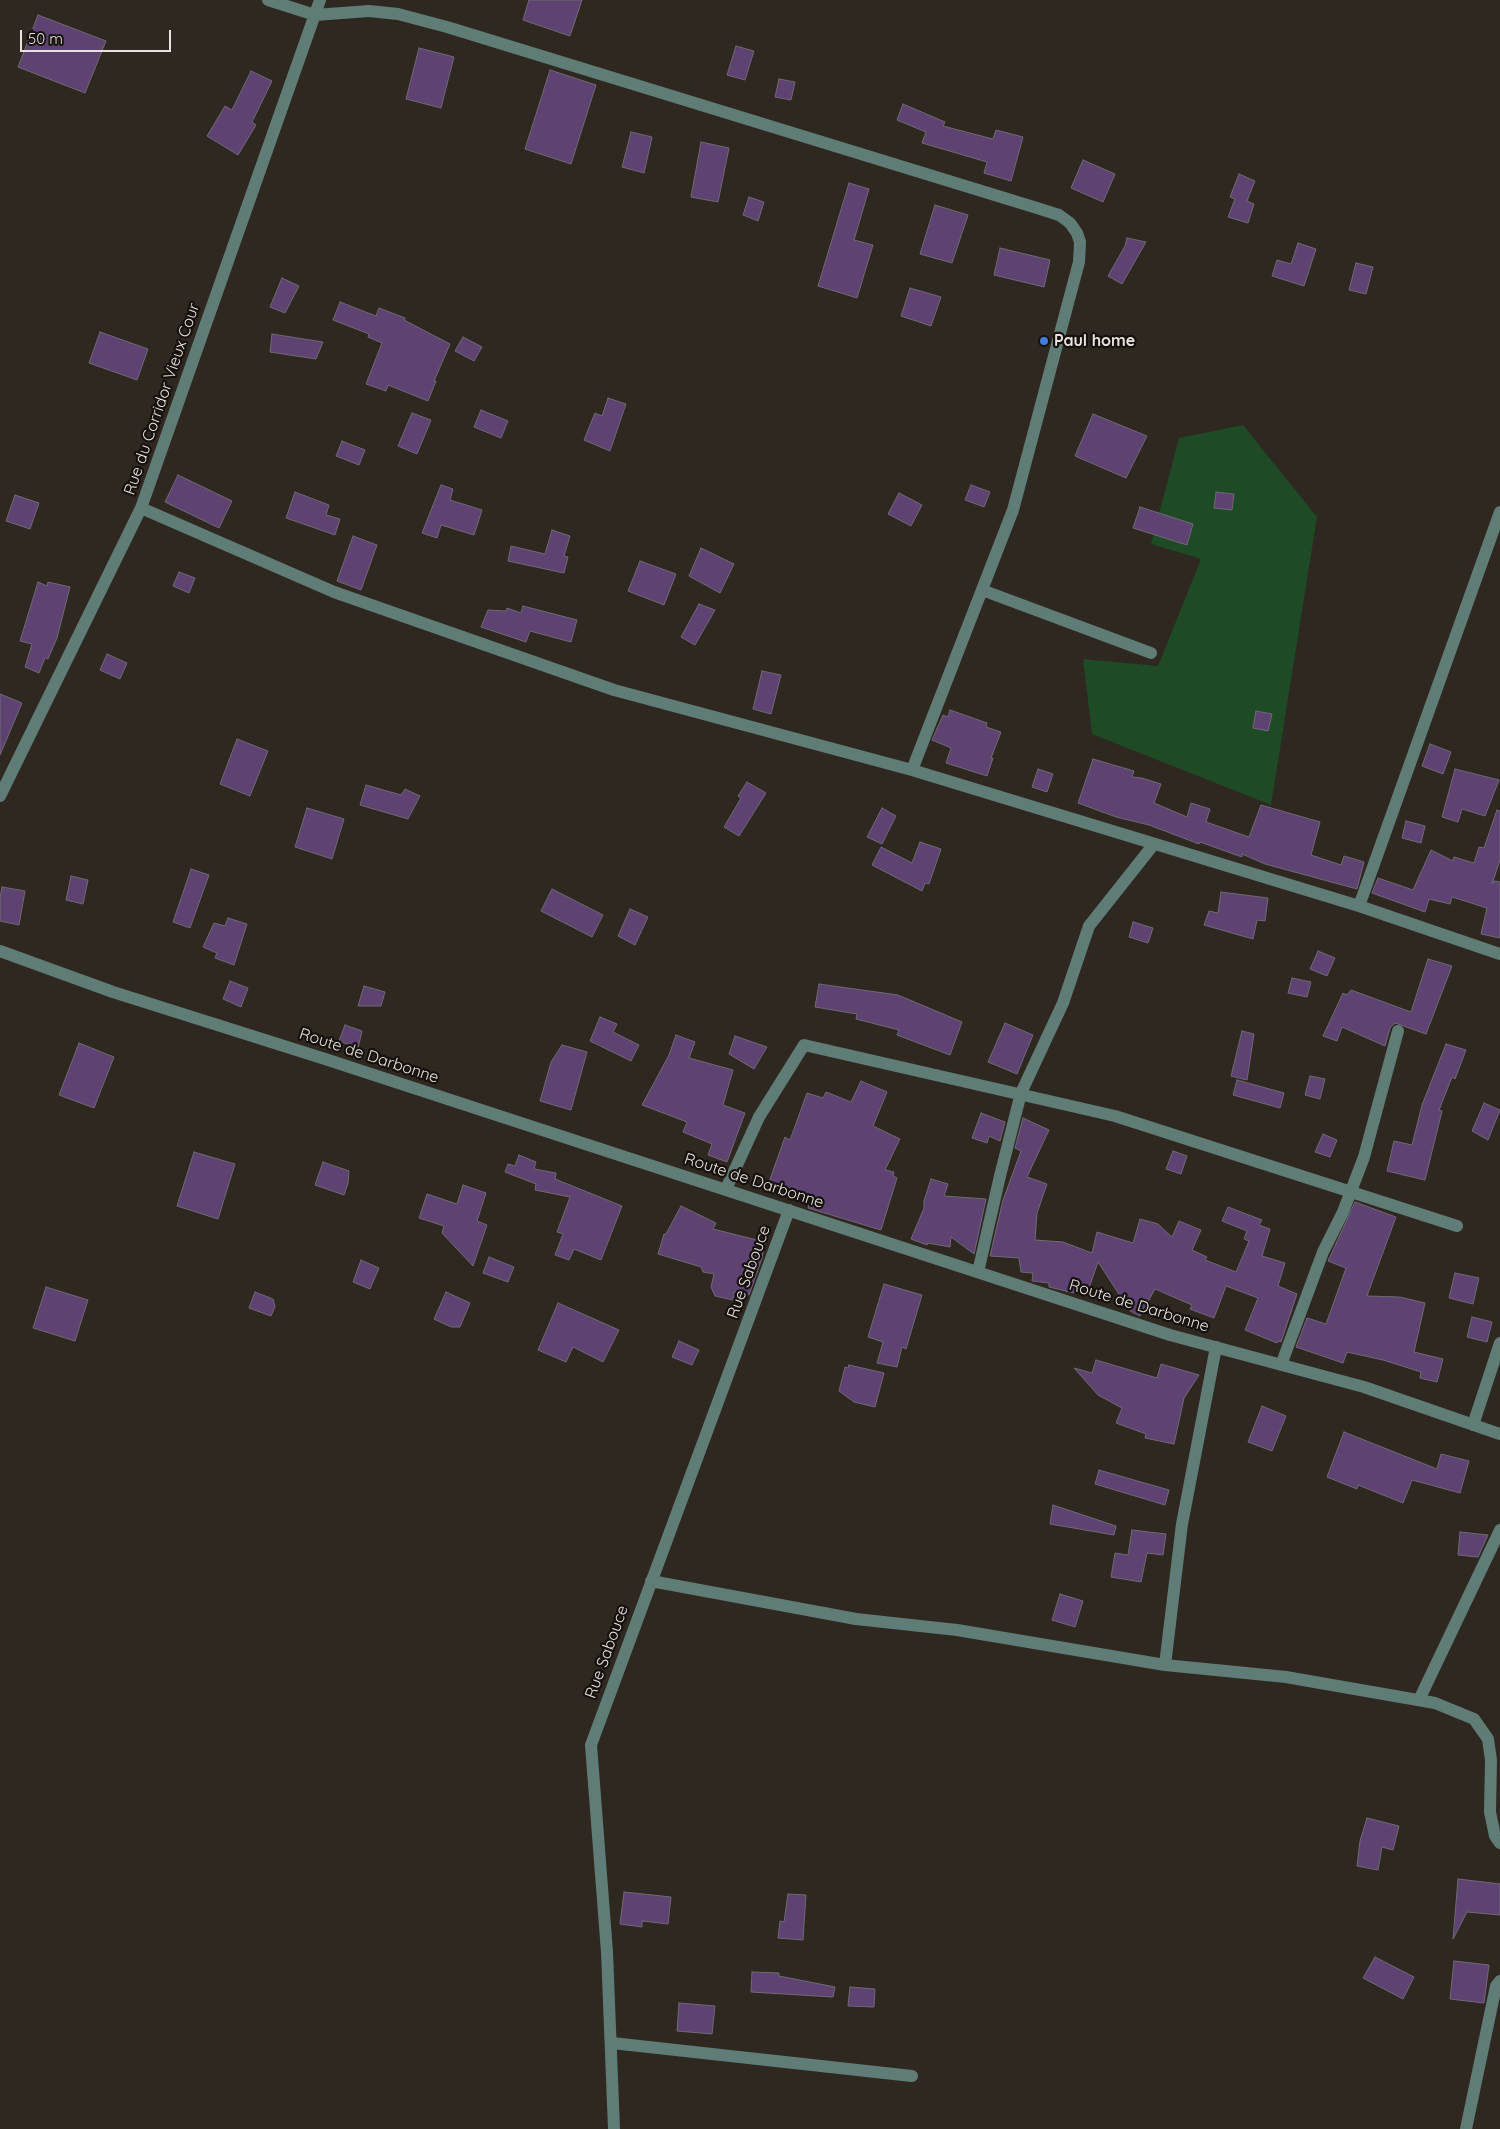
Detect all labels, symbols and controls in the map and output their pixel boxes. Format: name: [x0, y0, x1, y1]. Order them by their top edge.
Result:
scale bar: [22, 20, 174, 52]
text: 50 m: [28, 29, 63, 48]
street label: Rue du Corridor Vieux Cour: [120, 300, 204, 498]
place label: Paul home: [1054, 331, 1135, 351]
marker: Paul home: [1038, 335, 1050, 347]
street label: Route de Darbonne: [297, 1024, 441, 1088]
street label: Route de Darbonne: [682, 1149, 826, 1213]
street label: Rue Sabouce: [723, 1223, 775, 1321]
street label: Route de Darbonne: [1067, 1276, 1211, 1336]
street label: Rue Sabouce: [581, 1603, 633, 1701]

